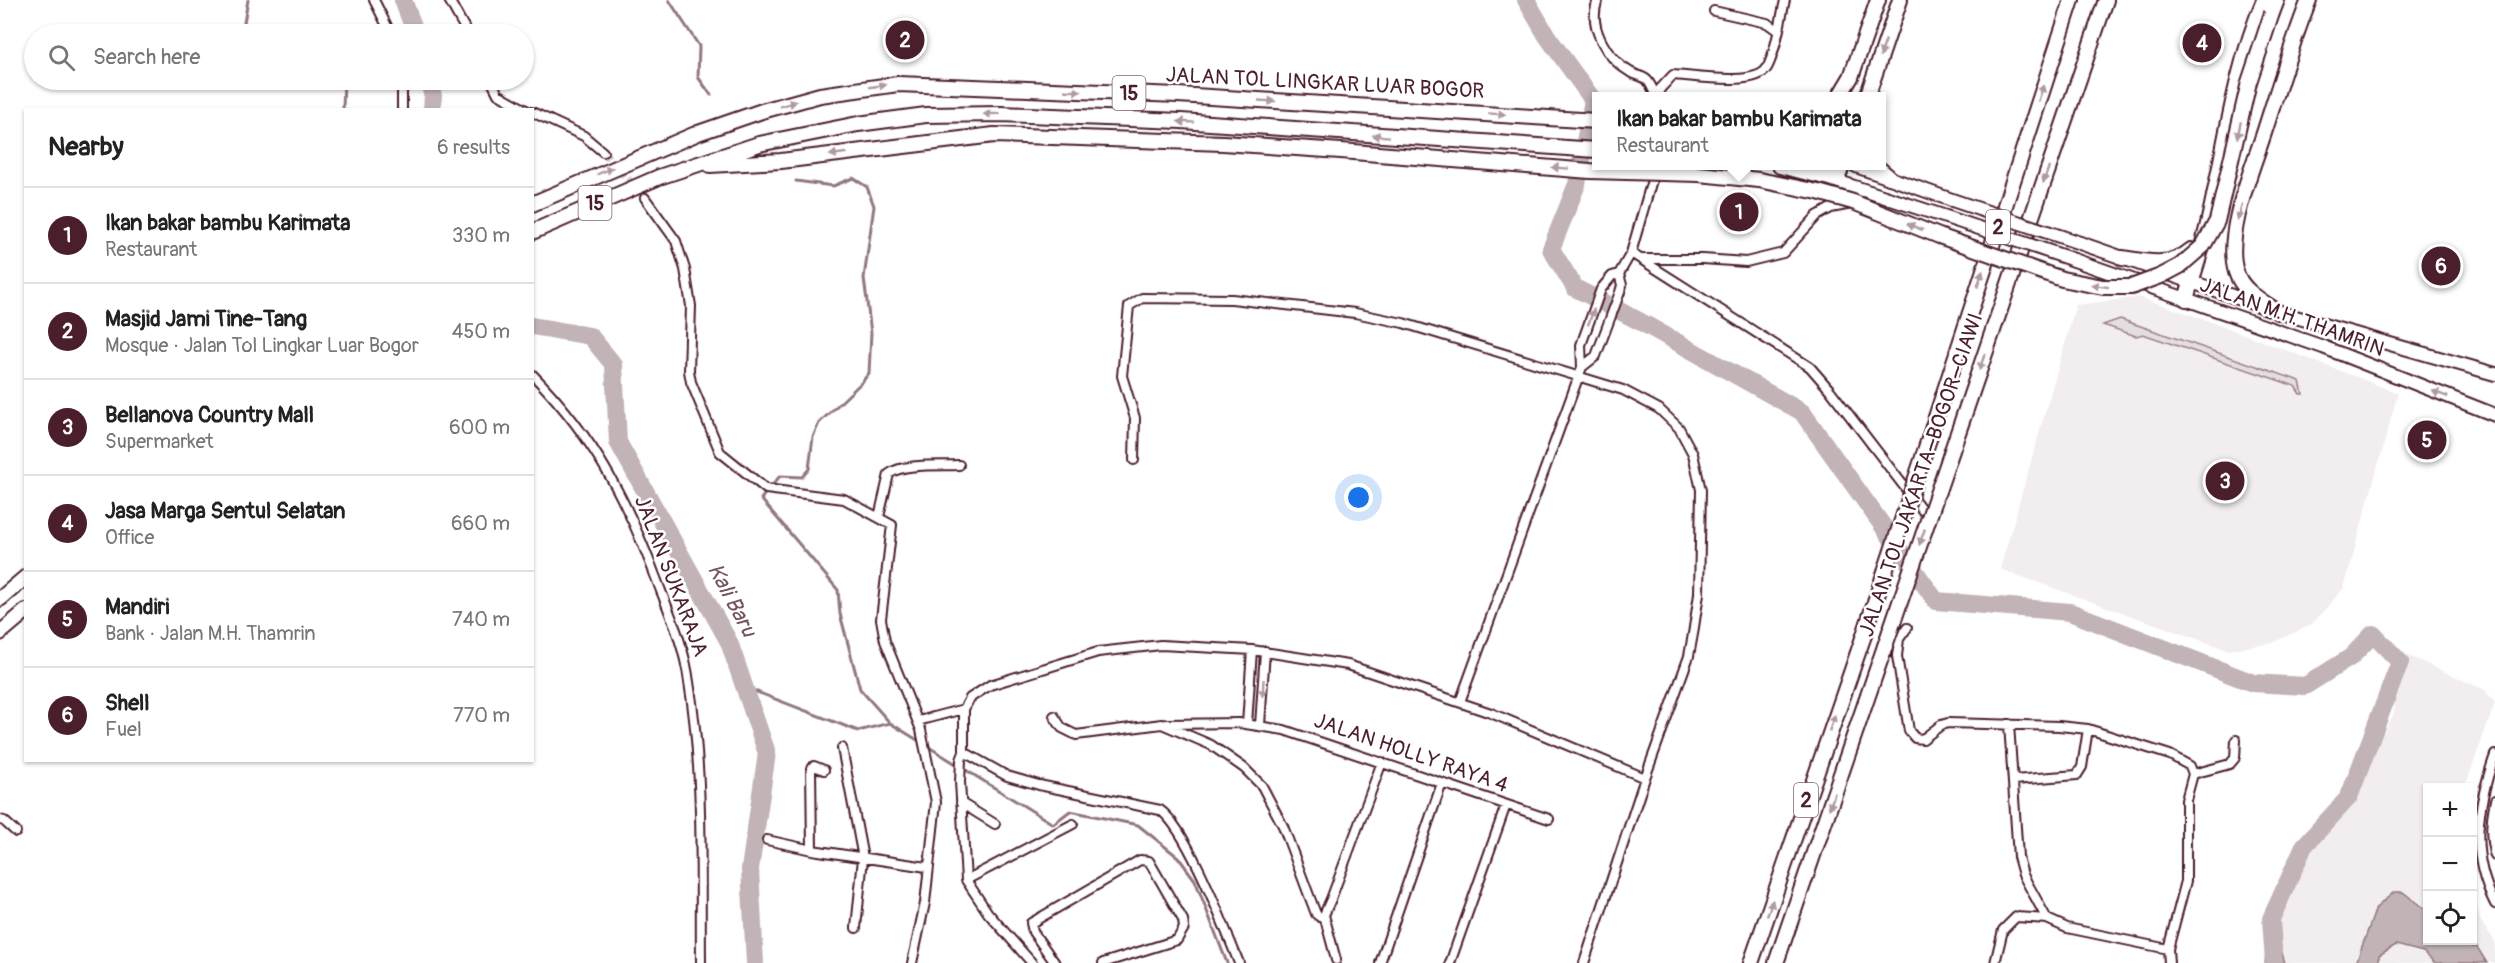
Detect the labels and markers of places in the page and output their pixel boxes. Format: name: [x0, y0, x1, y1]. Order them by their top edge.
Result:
pin: 2: [886, 18, 924, 63]
pin: 4: [2182, 20, 2222, 66]
pin: 1: [1720, 190, 1758, 234]
pin: 6: [2422, 244, 2460, 288]
pin: 5: [2408, 418, 2446, 462]
pin: 3: [2206, 458, 2244, 504]

